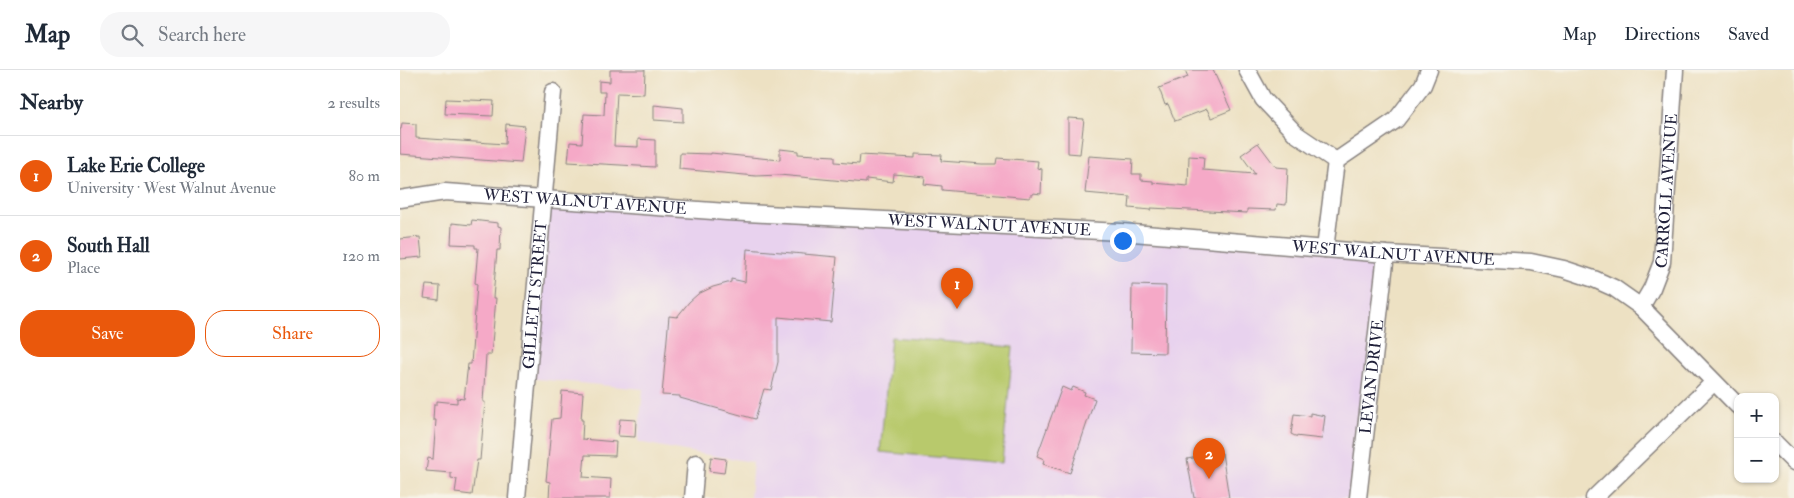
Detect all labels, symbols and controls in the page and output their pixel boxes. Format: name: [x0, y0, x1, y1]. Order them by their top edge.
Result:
search box: [100, 12, 450, 57]
text: Map: [25, 19, 70, 50]
icon: search: [118, 21, 146, 49]
text: Search here: [158, 23, 246, 47]
text: Map: [1563, 23, 1596, 46]
text: Directions: [1624, 23, 1700, 46]
text: Saved: [1728, 23, 1769, 46]
text: Nearby: [20, 89, 83, 116]
text: 2 results: [327, 93, 380, 113]
street label: CARROLL AVENUE: [1650, 113, 1682, 272]
text: Lake Erie College: [67, 154, 205, 178]
text: 1: [33, 166, 39, 186]
text: 80 m: [349, 166, 380, 186]
text: University · West Walnut Avenue: [67, 178, 276, 198]
street label: WEST WALNUT AVENUE: [482, 185, 687, 219]
street label: WEST WALNUT AVENUE: [886, 210, 1092, 240]
street label: GILLETT STREET: [518, 219, 552, 370]
your location: [1110, 228, 1136, 254]
text: South Hall: [67, 234, 150, 258]
street label: WEST WALNUT AVENUE: [1290, 236, 1495, 270]
text: 2: [32, 246, 40, 266]
text: 120 m: [342, 246, 380, 266]
text: Place: [67, 258, 100, 278]
pin: 1: [941, 268, 973, 309]
button: Save: [20, 310, 195, 357]
button: Share: [205, 310, 380, 357]
street label: LEVAN DRIVE: [1355, 319, 1388, 435]
map controls: [1734, 393, 1779, 483]
button: +: [1734, 393, 1779, 438]
pin: 2: [1193, 438, 1225, 479]
button: −: [1734, 438, 1779, 483]

